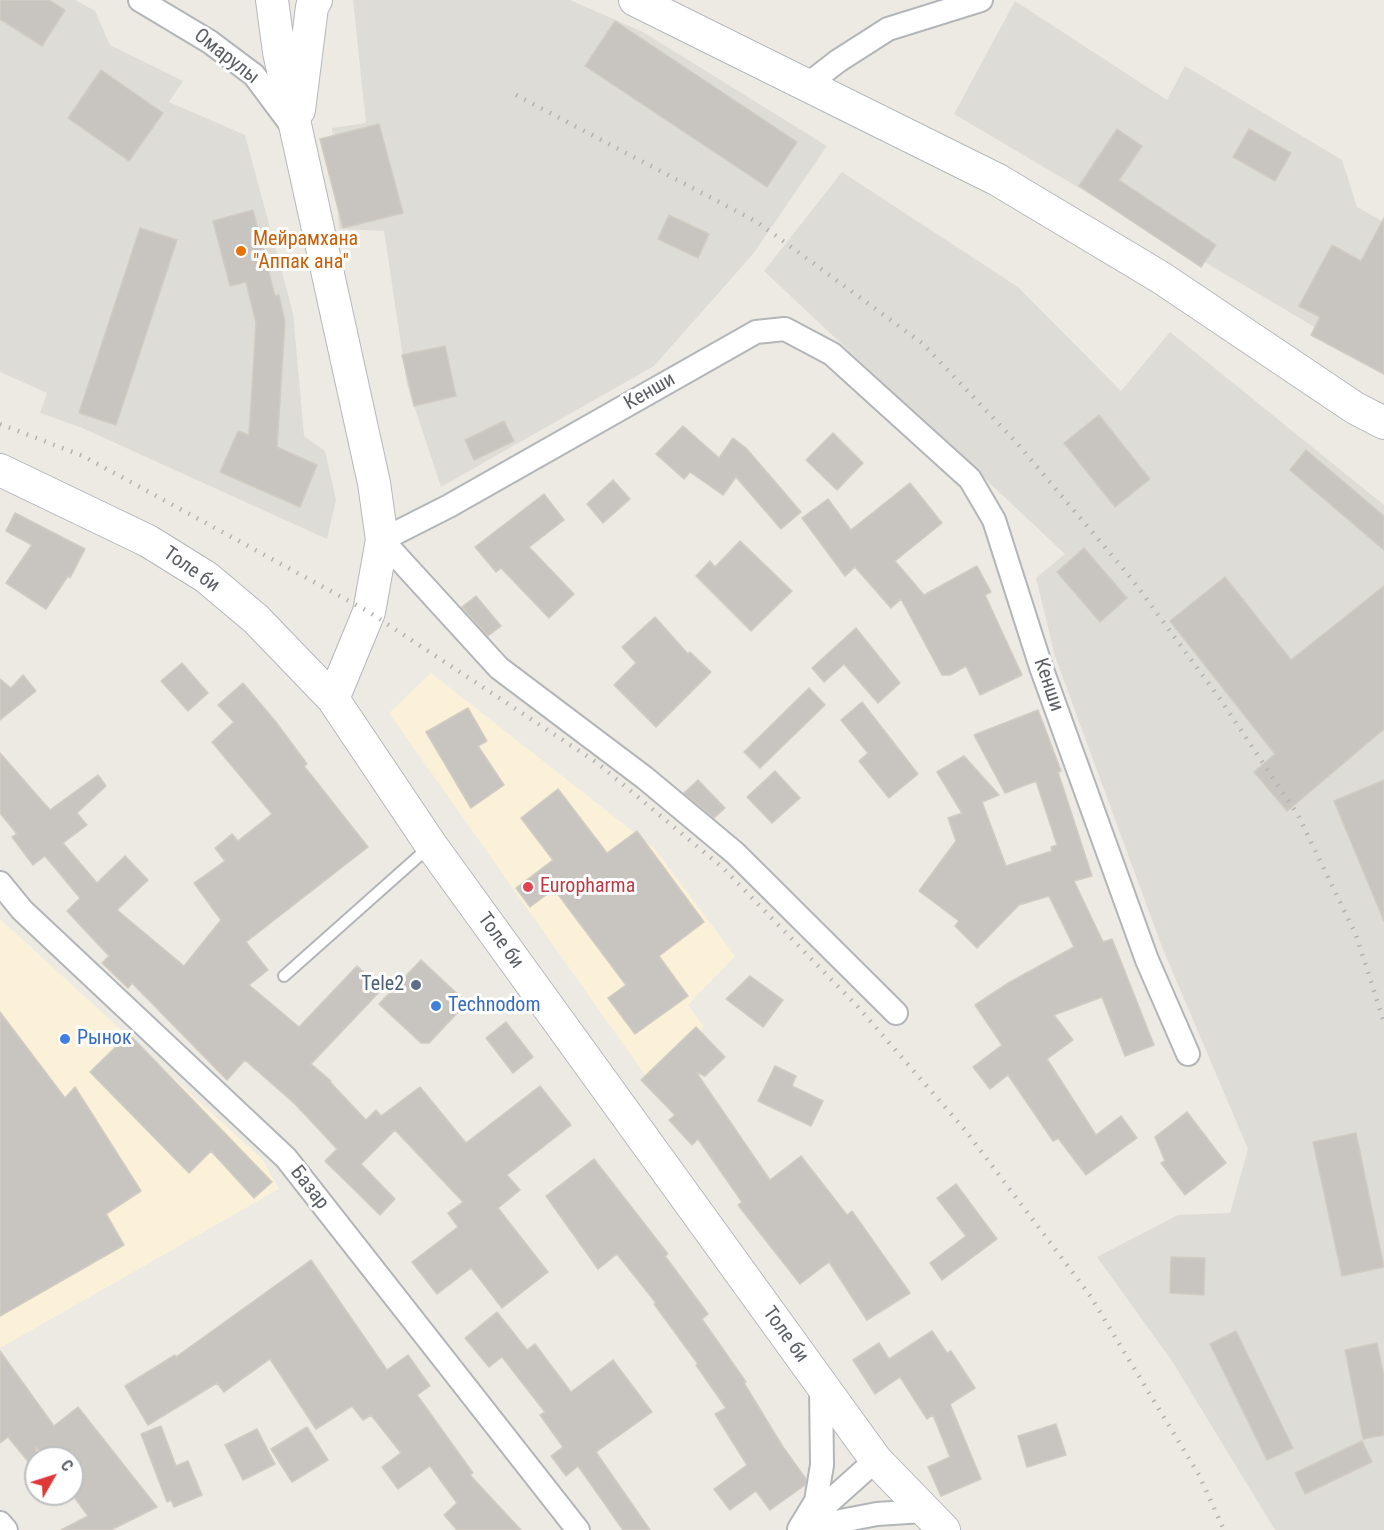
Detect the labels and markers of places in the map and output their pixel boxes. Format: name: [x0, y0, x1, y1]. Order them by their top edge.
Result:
place label: Мейрамхана "Аппак ана": [253, 228, 358, 275]
marker: Мейрамхана "Аппак ана": [234, 244, 248, 258]
place label: Europharma: [540, 875, 635, 899]
marker: Europharma: [521, 880, 535, 894]
place label: Tele2: [361, 973, 404, 997]
marker: Tele2: [409, 978, 423, 992]
place label: Technodom: [448, 994, 540, 1018]
marker: Technodom: [429, 999, 443, 1013]
place label: Рынок: [77, 1027, 132, 1051]
marker: Рынок: [58, 1032, 72, 1046]

